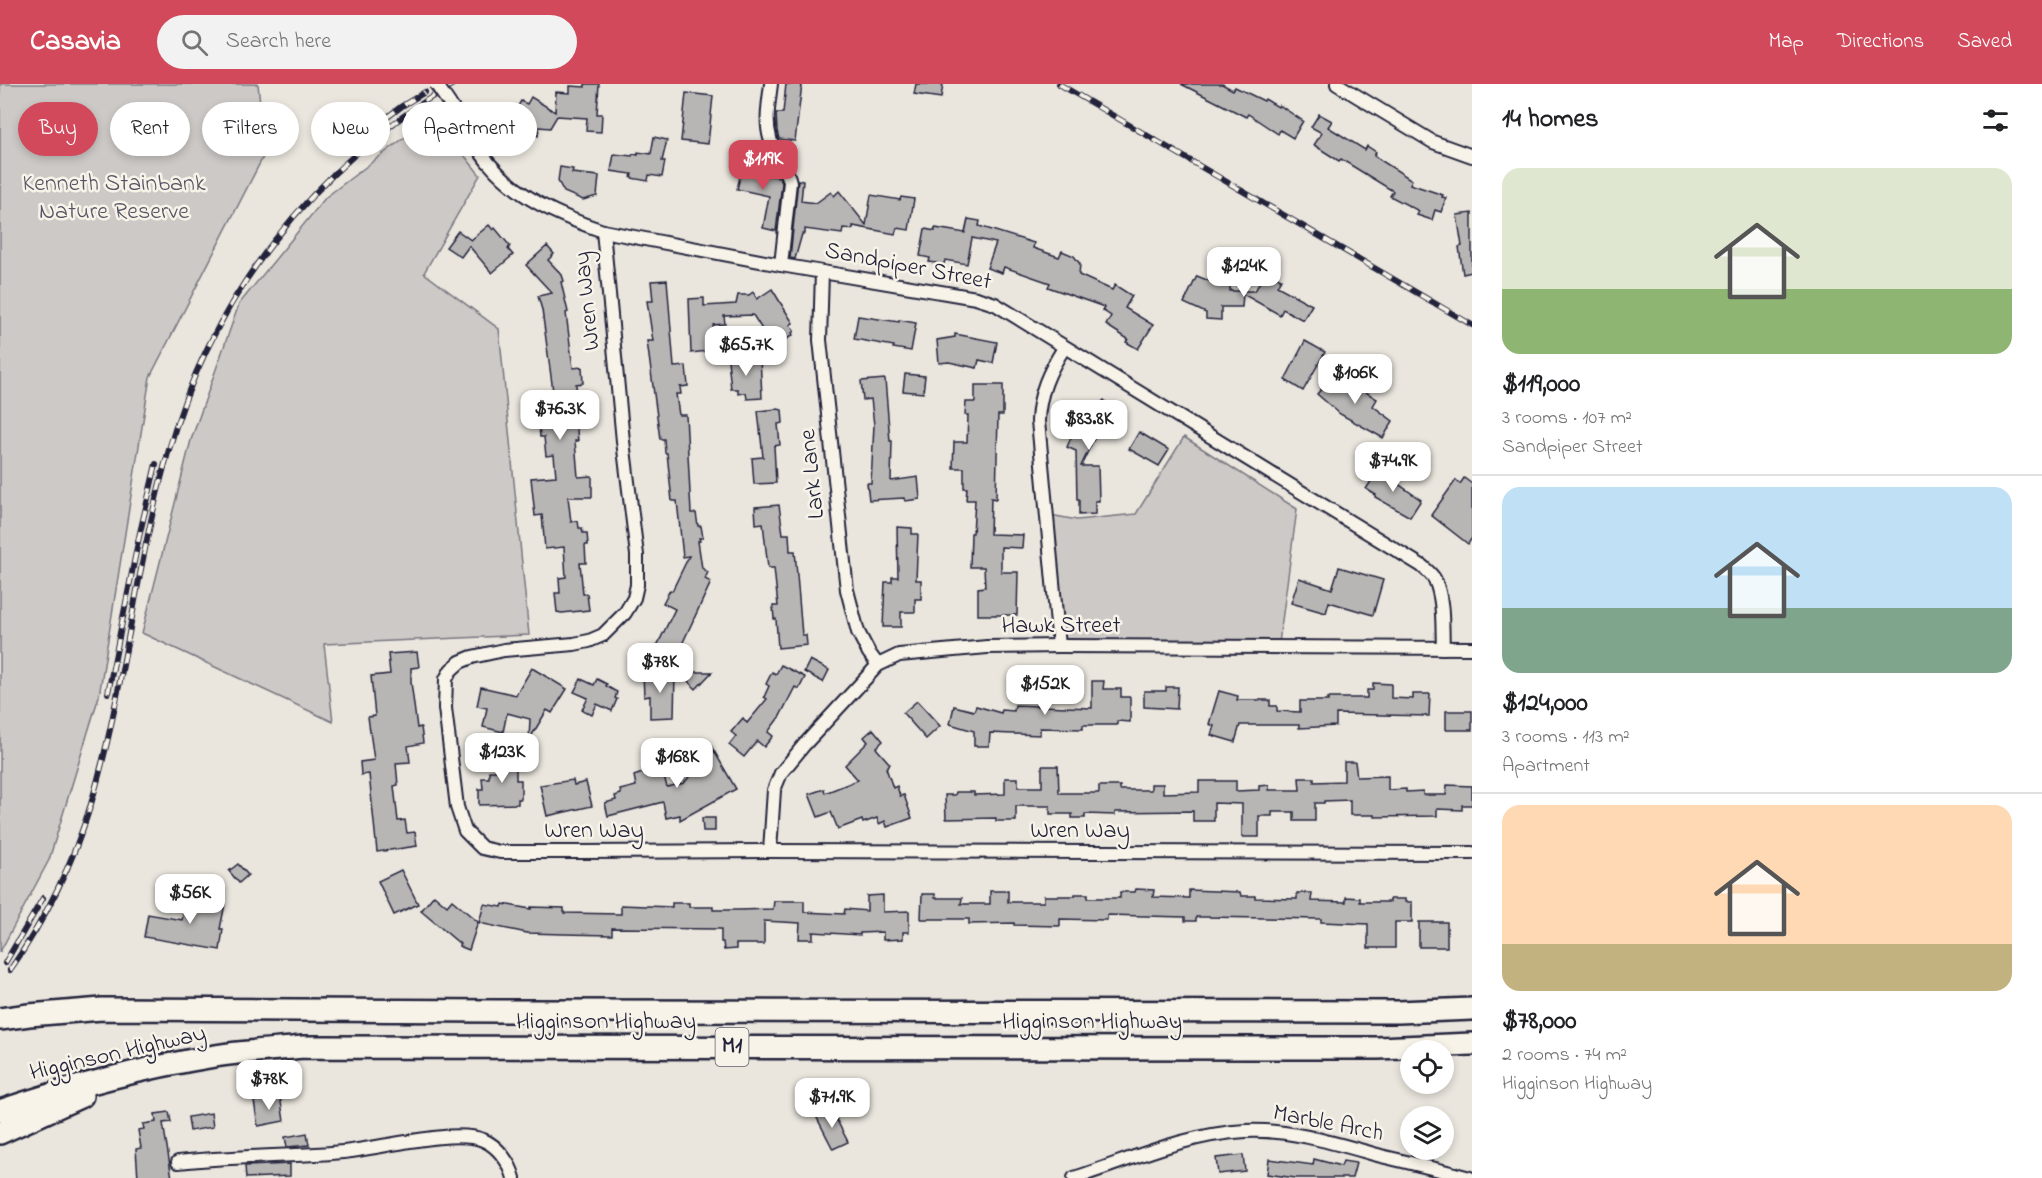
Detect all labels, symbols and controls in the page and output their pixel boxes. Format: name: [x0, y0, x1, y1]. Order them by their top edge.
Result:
search box: [157, 15, 577, 69]
text: Casavia: [30, 22, 121, 63]
icon: search: [178, 26, 211, 59]
text: Search here: [226, 26, 331, 58]
text: Map: [1768, 27, 1804, 57]
text: Directions: [1837, 27, 1924, 57]
text: Saved: [1957, 27, 2012, 57]
text: 14 homes: [1502, 101, 1598, 139]
chip: Buy: [18, 102, 98, 156]
chip: Rent: [110, 102, 190, 156]
chip: Filters: [202, 102, 299, 156]
chip: New: [311, 102, 390, 156]
chip: Apartment: [402, 102, 537, 156]
icon: filters: [1979, 104, 2012, 137]
pin: $119K: [721, 140, 805, 191]
text: $119K: [743, 145, 783, 174]
park label: Kenneth Stainbank Nature Reserve: [23, 167, 206, 230]
icon: home: [1703, 207, 1811, 315]
street label: Sandpiper Street: [822, 234, 994, 300]
pin: $124K: [1202, 247, 1286, 298]
street label: Wren Way: [565, 250, 612, 352]
text: $124K: [1221, 252, 1267, 281]
pin: $65.7K: [697, 326, 795, 377]
text: $65.7K: [719, 331, 773, 360]
pin: $106K: [1313, 354, 1397, 405]
text: $106K: [1332, 359, 1378, 388]
text: $119,000: [1502, 366, 1580, 404]
pin: $76.3K: [511, 390, 609, 441]
text: $76.3K: [534, 395, 586, 424]
pin: $83.8K: [1040, 400, 1138, 451]
text: 3 rooms · 107 m²: [1502, 404, 1632, 433]
text: $83.8K: [1064, 405, 1114, 434]
street label: Lark Lane: [791, 427, 835, 521]
text: Sandpiper Street: [1502, 433, 1643, 462]
pin: $74.9K: [1344, 442, 1442, 493]
text: $74.9K: [1369, 447, 1417, 476]
icon: home: [1703, 526, 1811, 634]
street label: Hawk Street: [1001, 609, 1121, 644]
pin: $78K: [624, 643, 696, 694]
text: $78K: [641, 648, 679, 677]
pin: $152K: [1003, 665, 1087, 716]
text: $152K: [1020, 670, 1070, 699]
text: $124,000: [1502, 685, 1588, 723]
text: 3 rooms · 113 m²: [1502, 723, 1630, 752]
pin: $123K: [460, 733, 544, 784]
text: $123K: [479, 738, 525, 767]
pin: $168K: [635, 738, 719, 789]
text: $168K: [655, 743, 699, 772]
text: Apartment: [1502, 752, 1590, 781]
street label: Wren Way: [544, 814, 644, 850]
street label: Wren Way: [1030, 814, 1130, 850]
icon: home: [1703, 844, 1811, 952]
pin: $56K: [154, 874, 226, 925]
text: $56K: [169, 879, 211, 908]
text: $78,000: [1502, 1003, 1576, 1041]
street label: Higginson Highway: [516, 1005, 696, 1041]
street label: Higginson Highway: [1002, 1005, 1182, 1041]
street label: Higginson Highway: [26, 1017, 210, 1092]
road number: M1: [716, 1028, 748, 1066]
map controls: [1400, 1040, 1454, 1160]
button: locate: [1400, 1040, 1454, 1094]
text: 2 rooms · 74 m²: [1502, 1041, 1627, 1070]
pin: $78K: [233, 1060, 305, 1111]
text: $78K: [250, 1065, 288, 1094]
text: Higginson Highway: [1502, 1070, 1652, 1099]
pin: $71.9K: [783, 1078, 881, 1129]
text: $71.9K: [809, 1083, 855, 1112]
street label: Marble Arch: [1270, 1096, 1386, 1152]
button: layers: [1400, 1106, 1454, 1160]

